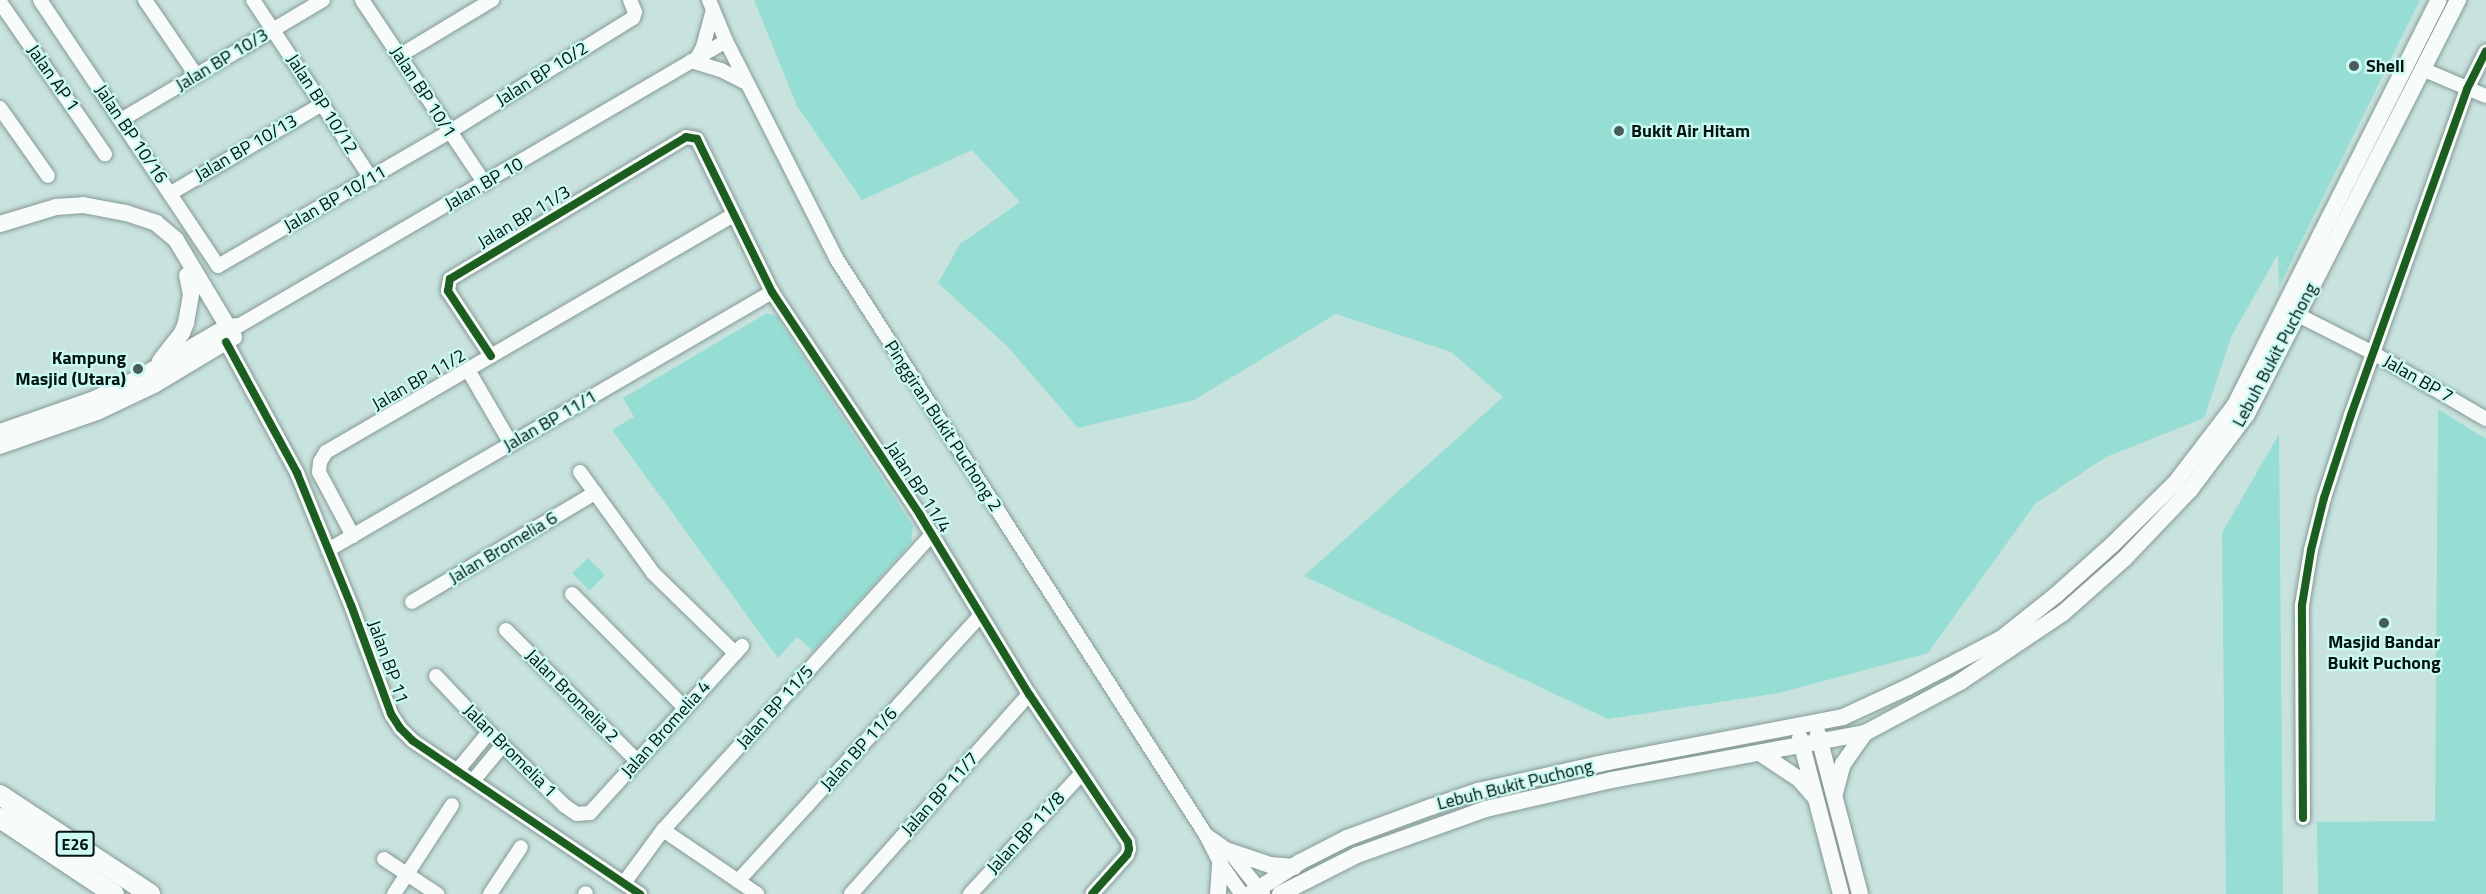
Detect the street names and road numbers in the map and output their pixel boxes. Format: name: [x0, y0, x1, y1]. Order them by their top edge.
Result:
street label: Jalan BP 10/3: [172, 24, 272, 96]
street label: Jalan BP 10/2: [492, 37, 592, 111]
street label: Jalan AP 1: [22, 40, 84, 116]
street label: Jalan BP 10/1: [386, 42, 460, 142]
street label: Jalan BP 10/12: [282, 50, 362, 158]
street label: Jalan BP 10/16: [90, 81, 172, 187]
street label: Jalan BP 10/13: [191, 110, 301, 186]
street label: Jalan BP 10: [441, 153, 527, 215]
street label: Jalan BP 10/11: [280, 161, 390, 237]
street label: Jalan BP 11/3: [474, 181, 574, 253]
street label: Lebuh Bukit Puchong: [2228, 279, 2322, 431]
street label: Pinggiran Bukit Puchong 2: [880, 337, 1006, 515]
street label: Jalan BP 11/2: [368, 345, 470, 415]
street label: Jalan BP 7: [2379, 350, 2457, 408]
street label: Jalan BP 11/1: [499, 386, 601, 456]
street label: Jalan BP 11/4: [881, 437, 955, 537]
street label: Jalan Bromelia 6: [445, 507, 561, 589]
street label: Jalan BP 11: [363, 617, 413, 707]
street label: Jalan Bromelia 2: [521, 645, 623, 747]
street label: Jalan BP 11/5: [732, 661, 818, 753]
street label: Jalan Bromelia 4: [617, 676, 715, 782]
street label: Jalan Bromelia 1: [459, 700, 561, 802]
street label: Jalan BP 11/6: [816, 703, 902, 795]
street label: Jalan BP 11/7: [897, 748, 983, 840]
street label: Lebuh Bukit Puchong: [1435, 755, 1595, 815]
street label: Jalan BP 11/8: [983, 787, 1069, 879]
road number: E26: [56, 831, 94, 857]

